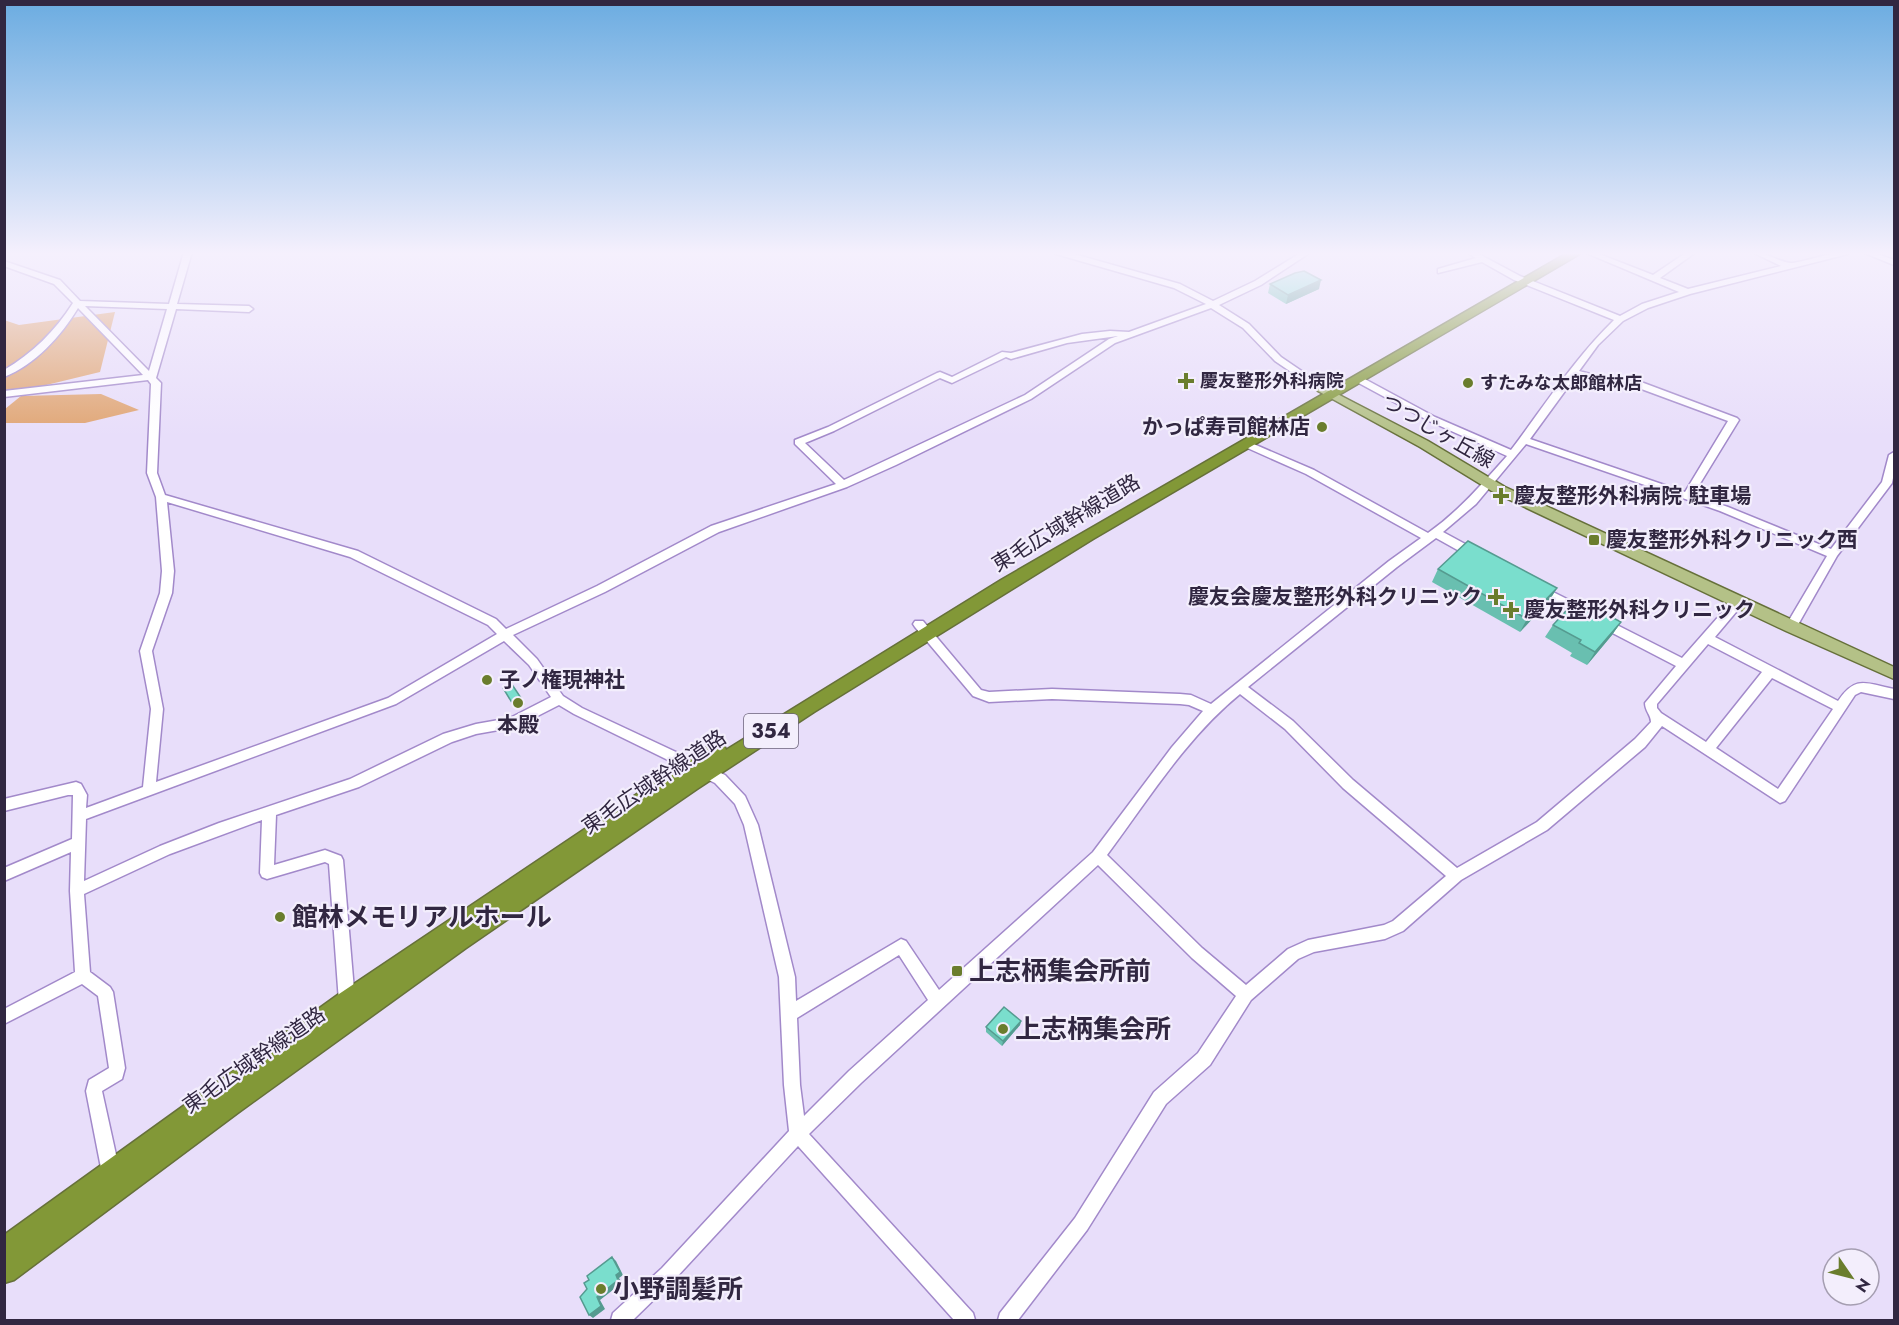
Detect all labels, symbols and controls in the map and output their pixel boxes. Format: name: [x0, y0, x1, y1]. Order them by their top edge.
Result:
place label: 慶友整形外科病院: [1200, 368, 1344, 394]
place label: すたみな太郎館林店: [1480, 370, 1642, 396]
marker: 慶友整形外科病院: [1177, 372, 1195, 390]
marker: すたみな太郎館林店: [1461, 376, 1475, 390]
street label: つつじヶ丘線: [1376, 387, 1500, 475]
place label: かっぱ寿司館林店: [1142, 412, 1310, 442]
marker: かっぱ寿司館林店: [1315, 420, 1329, 434]
street label: 東毛広域幹線道路: [986, 467, 1146, 579]
place label: 慶友整形外科病院 駐車場: [1514, 481, 1751, 511]
marker: 慶友整形外科病院 駐車場: [1492, 487, 1510, 505]
place label: 慶友整形外科クリニック西: [1606, 525, 1858, 555]
marker: 慶友整形外科クリニック西: [1587, 533, 1601, 547]
place label: 慶友会慶友整形外科クリニック: [1188, 582, 1482, 612]
marker: 慶友会慶友整形外科クリニック: [1487, 588, 1505, 606]
place label: 慶友整形外科クリニック: [1524, 595, 1755, 625]
marker: 慶友整形外科クリニック: [1502, 601, 1520, 619]
place label: 子ノ権現神社: [499, 665, 625, 695]
marker: 子ノ権現神社: [480, 673, 494, 687]
marker: 本殿: [511, 696, 525, 710]
place label: 本殿: [497, 710, 539, 740]
road number: 354: [744, 714, 798, 748]
street label: 東毛広域幹線道路: [576, 723, 732, 841]
place label: 館林メモリアルホール: [292, 898, 552, 936]
marker: 館林メモリアルホール: [273, 910, 287, 924]
place label: 上志柄集会所前: [969, 952, 1151, 990]
marker: 上志柄集会所前: [950, 964, 964, 978]
street label: 東毛広域幹線道路: [177, 1000, 331, 1120]
place label: 上志柄集会所: [1015, 1010, 1171, 1048]
marker: 上志柄集会所: [996, 1022, 1010, 1036]
north arrow: [1821, 1247, 1881, 1307]
place label: 小野調髪所: [613, 1270, 743, 1308]
text: N: [1850, 1274, 1876, 1297]
marker: 小野調髪所: [594, 1282, 608, 1296]

